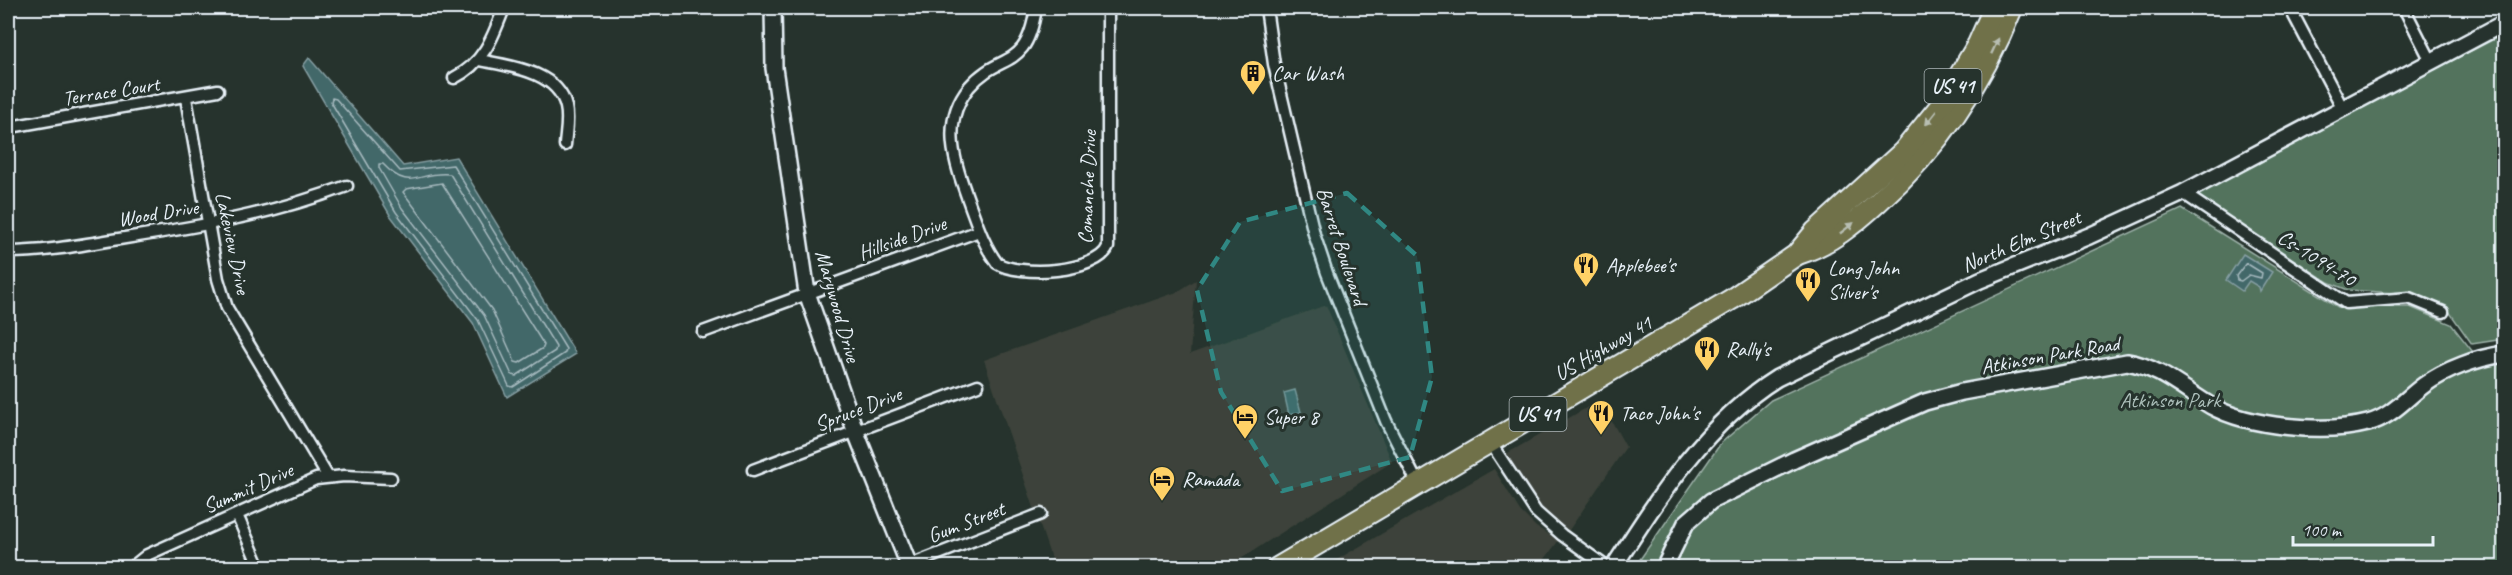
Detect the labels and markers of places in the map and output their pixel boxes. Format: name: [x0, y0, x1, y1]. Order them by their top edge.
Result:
building icon: Car Wash: [1238, 58, 1268, 96]
place label: Car Wash: [1272, 60, 1344, 86]
restaurant icon: Applebee's: [1571, 250, 1601, 288]
place label: Applebee's: [1606, 252, 1677, 278]
place label: Long John Silver's: [1828, 255, 1900, 305]
restaurant icon: Long John Silver's: [1793, 265, 1823, 303]
restaurant icon: Rally's: [1692, 334, 1722, 372]
place label: Rally's: [1726, 336, 1772, 362]
restaurant icon: Taco John's: [1586, 398, 1616, 436]
place label: Taco John's: [1620, 400, 1701, 426]
hotel icon: Super 8: [1230, 402, 1260, 440]
place label: Super 8: [1264, 404, 1321, 430]
hotel icon: Ramada: [1147, 464, 1177, 502]
place label: Ramada: [1182, 466, 1242, 492]

